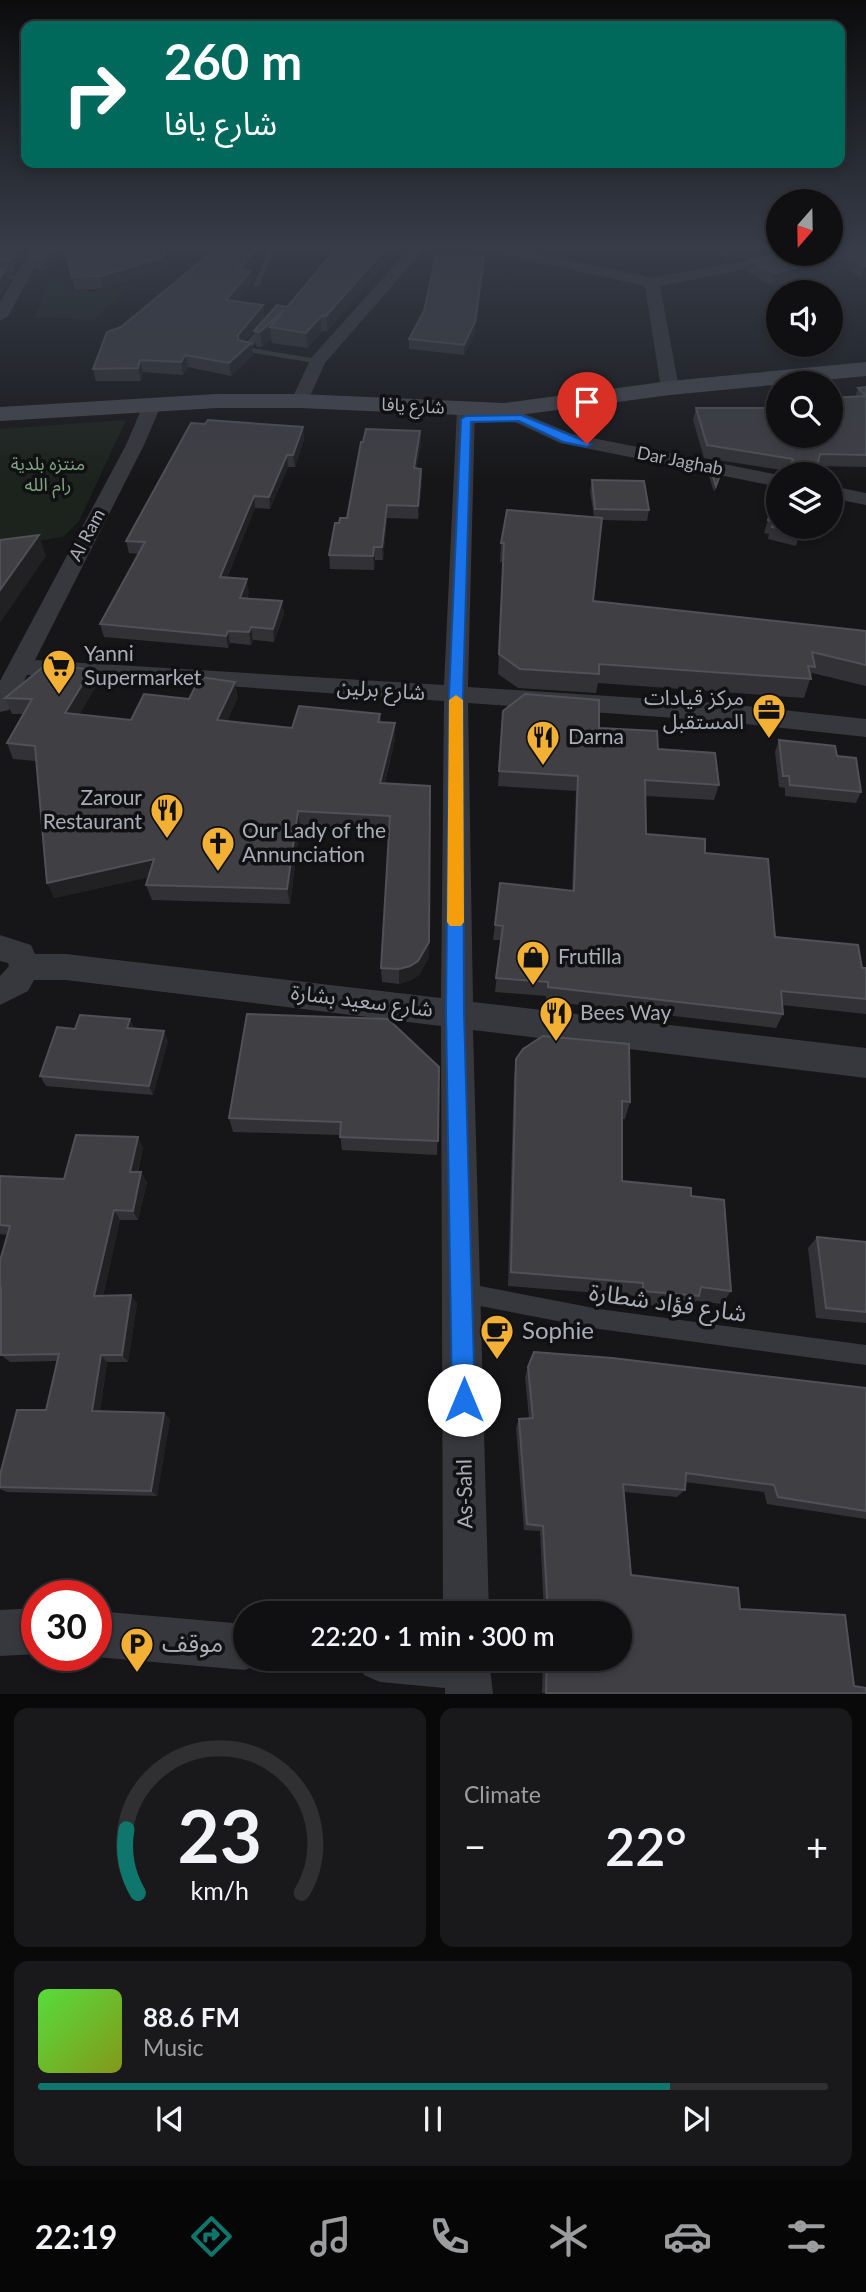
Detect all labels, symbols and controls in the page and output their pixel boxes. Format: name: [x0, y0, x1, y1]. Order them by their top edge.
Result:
text: 260 m: [164, 32, 302, 90]
icon: right: [49, 49, 140, 140]
text: شارع يافا: [164, 103, 277, 142]
north arrow: [766, 189, 844, 266]
map controls: [766, 189, 843, 539]
button: sound: [766, 280, 843, 357]
button: search: [766, 371, 843, 448]
pin: [557, 372, 617, 444]
icon: arrive: [568, 383, 606, 421]
street label: شارع يافا: [381, 392, 445, 422]
street label: Dar Jaghab: [635, 441, 725, 479]
park label: منتزه بلدية رام الله: [11, 452, 85, 499]
button: layers: [766, 462, 843, 539]
street label: Al Ram: [63, 505, 109, 564]
place label: Yanni Supermarket: [84, 640, 202, 689]
supermarket icon: Yanni Supermarket: [40, 647, 78, 696]
street label: شارع برلين: [336, 673, 426, 708]
place label: مركز قيادات المستقبل: [644, 684, 744, 734]
office icon: مركز قيادات المستقبل: [750, 691, 788, 740]
restaurant icon: Darna: [524, 718, 562, 767]
place label: Darna: [568, 723, 624, 748]
place label: Zarour Restaurant: [43, 784, 142, 833]
restaurant icon: Zarour Restaurant: [148, 791, 186, 840]
place label: Our Lady of the Annunciation: [242, 817, 386, 866]
church icon: Our Lady of the Annunciation: [199, 824, 237, 873]
shop icon: Frutilla: [514, 938, 552, 987]
place label: Frutilla: [558, 943, 622, 968]
street label: شارع سعيد بشارة: [289, 978, 435, 1025]
restaurant icon: Bees Way: [537, 994, 575, 1043]
place label: Bees Way: [580, 999, 672, 1024]
street label: شارع فؤاد شطارة: [587, 1276, 749, 1331]
cafe icon: Sophie: [478, 1312, 516, 1361]
place label: Sophie: [522, 1315, 594, 1344]
position arrow: [427, 1363, 501, 1437]
street label: As-Sahl: [450, 1459, 477, 1529]
speed limit sign: 30: [21, 1580, 112, 1671]
text: 22:20 · 1 min · 300 m: [310, 1620, 555, 1652]
parking icon: موقف: [118, 1625, 156, 1674]
place label: موقف: [162, 1628, 223, 1658]
text: Climate: [464, 1780, 541, 1808]
text: 23: [178, 1792, 262, 1880]
text: 22°: [605, 1815, 687, 1877]
text: −: [464, 1823, 486, 1869]
text: +: [806, 1823, 828, 1869]
text: km/h: [191, 1875, 249, 1905]
text: 88.6 FM: [143, 2001, 240, 2033]
text: Music: [143, 2033, 203, 2061]
icon: previous: [151, 2100, 189, 2138]
icon: pause: [414, 2100, 452, 2138]
icon: next: [677, 2100, 715, 2138]
icon: directions: [187, 2212, 236, 2261]
icon: music: [306, 2212, 355, 2261]
icon: phone: [425, 2212, 474, 2261]
icon: climate: [544, 2212, 593, 2261]
icon: car: [663, 2212, 712, 2261]
icon: filters: [782, 2212, 831, 2261]
text: 22:19: [35, 2217, 117, 2256]

